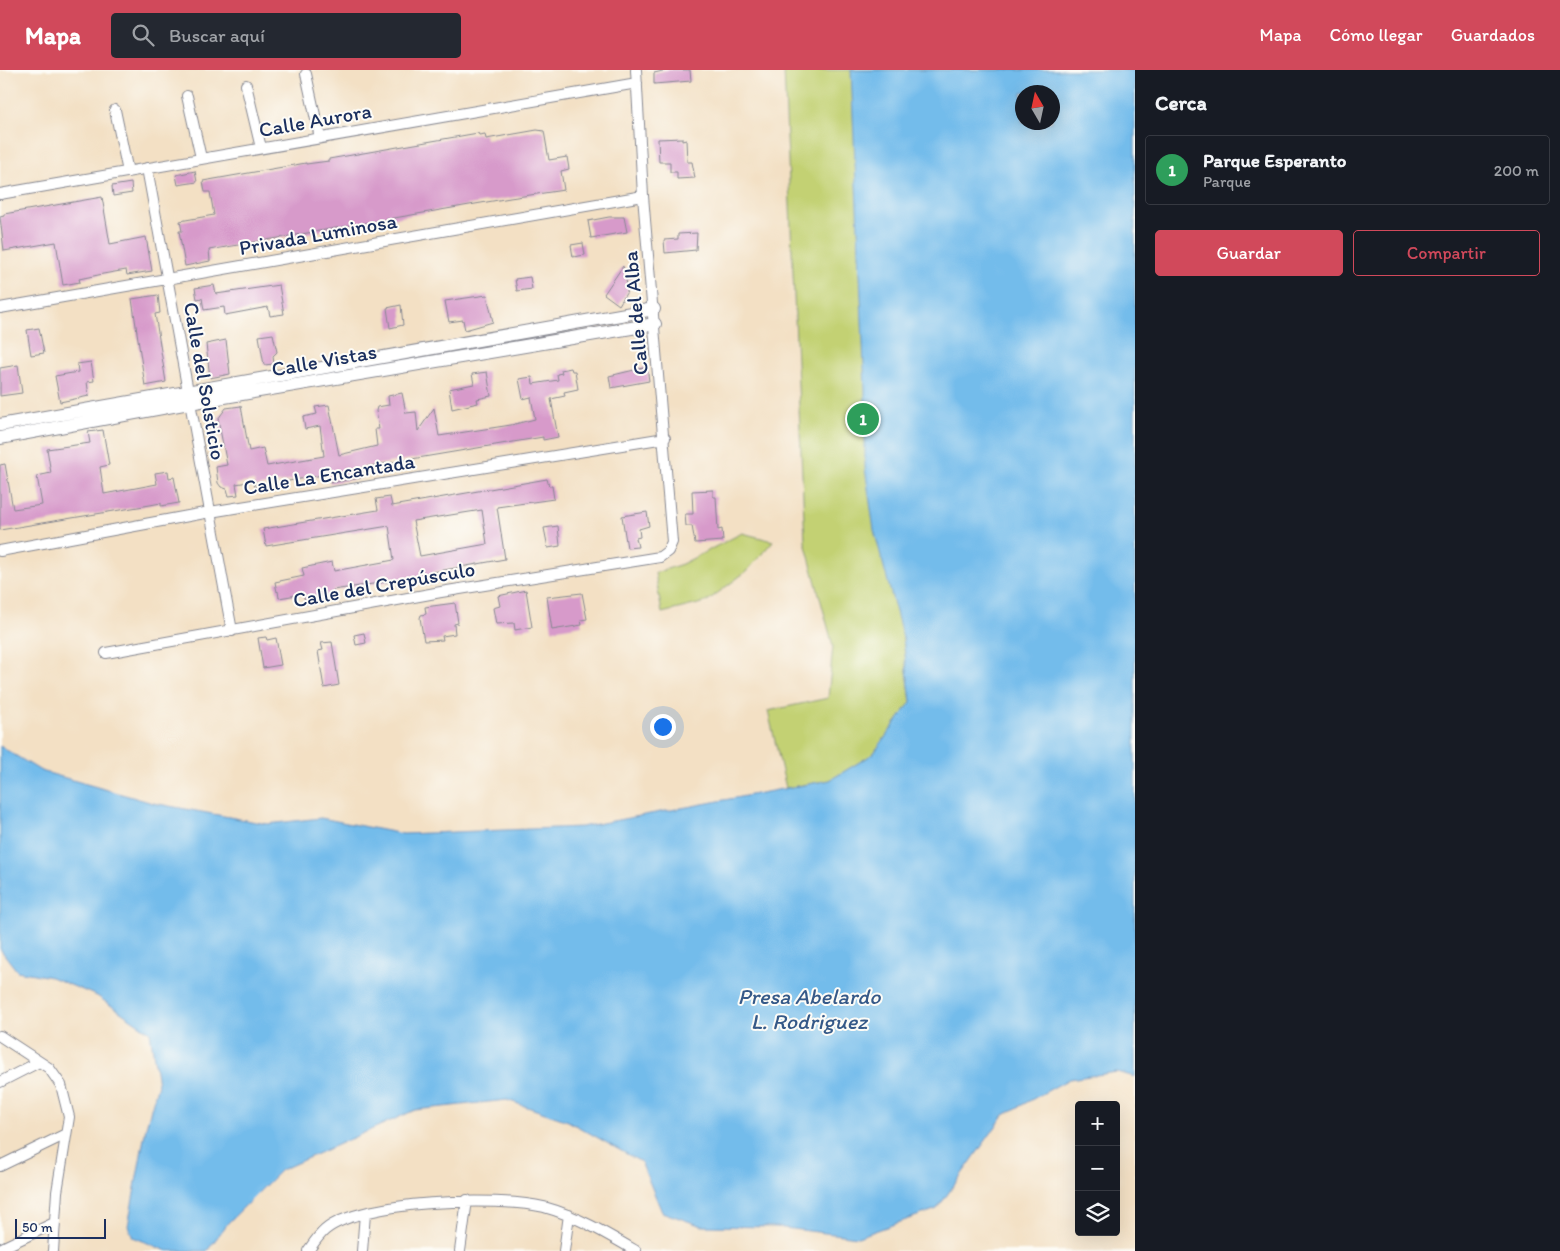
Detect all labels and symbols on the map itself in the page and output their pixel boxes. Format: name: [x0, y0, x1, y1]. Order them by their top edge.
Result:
north arrow: [1015, 85, 1060, 130]
street label: Calle Aurora: [257, 98, 373, 142]
street label: Privada Luminosa: [237, 208, 399, 260]
street label: Calle del Alba: [617, 250, 653, 376]
street label: Calle del Solsticio: [179, 300, 231, 462]
street label: Calle Vistas: [269, 338, 379, 382]
pin: 1: [847, 400, 879, 438]
street label: Calle La Encantada: [241, 448, 417, 500]
street label: Calle del Crepúsculo: [291, 556, 477, 612]
your location: [650, 714, 676, 740]
water label: Presa Abelardo L. Rodriguez: [738, 983, 881, 1035]
scale bar: [15, 1216, 106, 1239]

